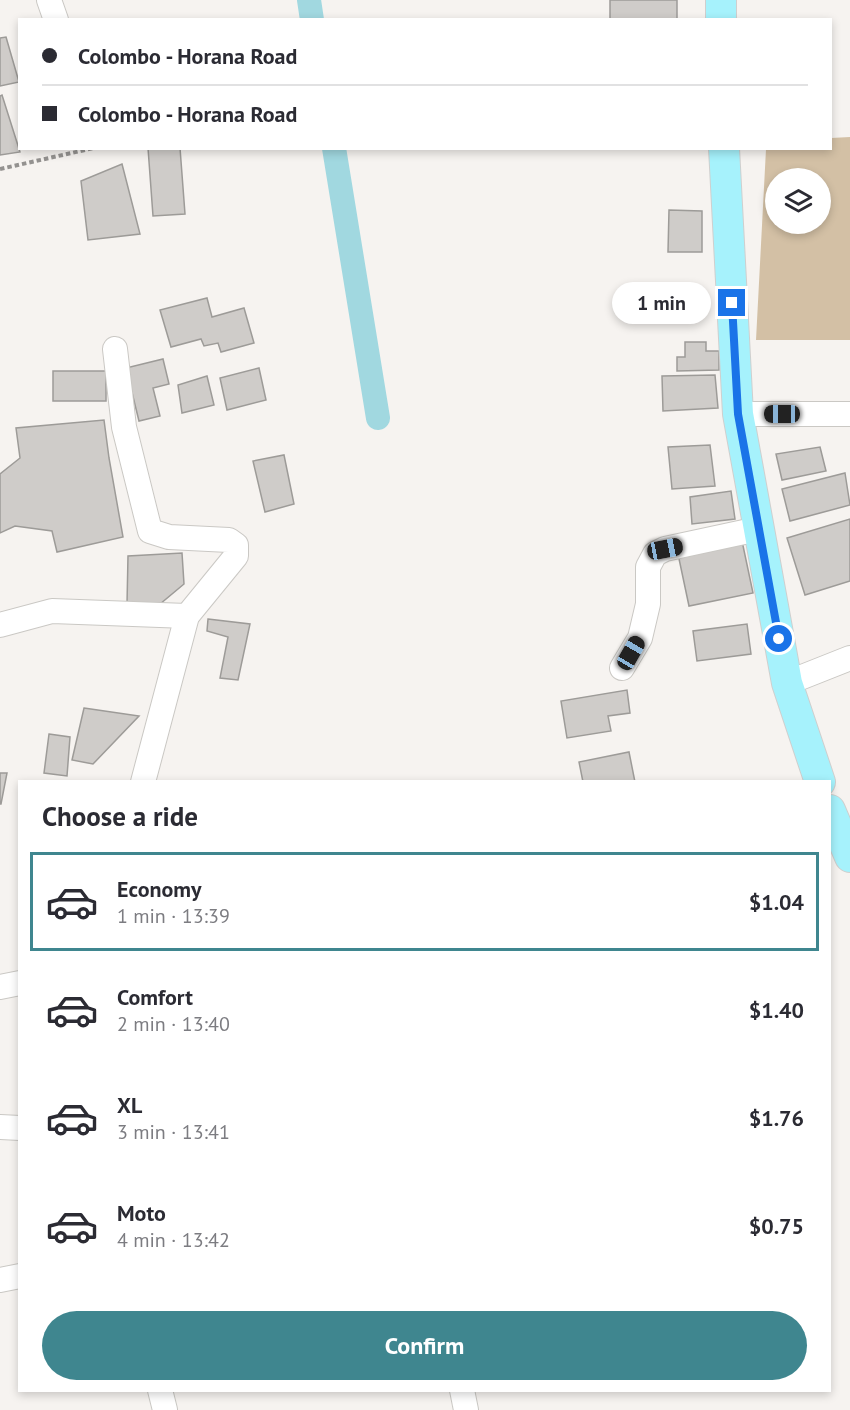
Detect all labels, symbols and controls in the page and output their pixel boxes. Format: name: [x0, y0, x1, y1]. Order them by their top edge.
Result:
text: Colombo - Horana Road: [78, 42, 297, 70]
text: Colombo - Horana Road: [78, 100, 297, 128]
map controls: [765, 168, 831, 234]
button: layers: [765, 168, 831, 234]
callout: 1 min: [612, 282, 711, 324]
route end: [718, 289, 745, 316]
text: 1 min: [637, 290, 686, 316]
car: [764, 405, 800, 423]
car: [646, 537, 684, 561]
route start: [765, 625, 792, 652]
car: [614, 633, 648, 673]
text: Choose a ride: [42, 799, 198, 833]
icon: car: [45, 875, 99, 929]
text: Economy: [117, 875, 201, 903]
text: $1.04: [749, 888, 804, 916]
text: 1 min · 13:39: [117, 903, 230, 929]
icon: car: [45, 983, 99, 1037]
text: Comfort: [117, 983, 193, 1011]
text: $1.40: [749, 996, 804, 1024]
text: 2 min · 13:40: [117, 1011, 230, 1037]
icon: car: [45, 1091, 99, 1145]
text: XL: [117, 1091, 142, 1119]
text: $1.76: [749, 1104, 804, 1132]
text: 3 min · 13:41: [117, 1119, 230, 1145]
icon: car: [45, 1199, 99, 1253]
text: Moto: [117, 1199, 166, 1227]
text: $0.75: [749, 1212, 804, 1240]
text: 4 min · 13:42: [117, 1227, 230, 1253]
button: Confirm: [42, 1311, 807, 1380]

